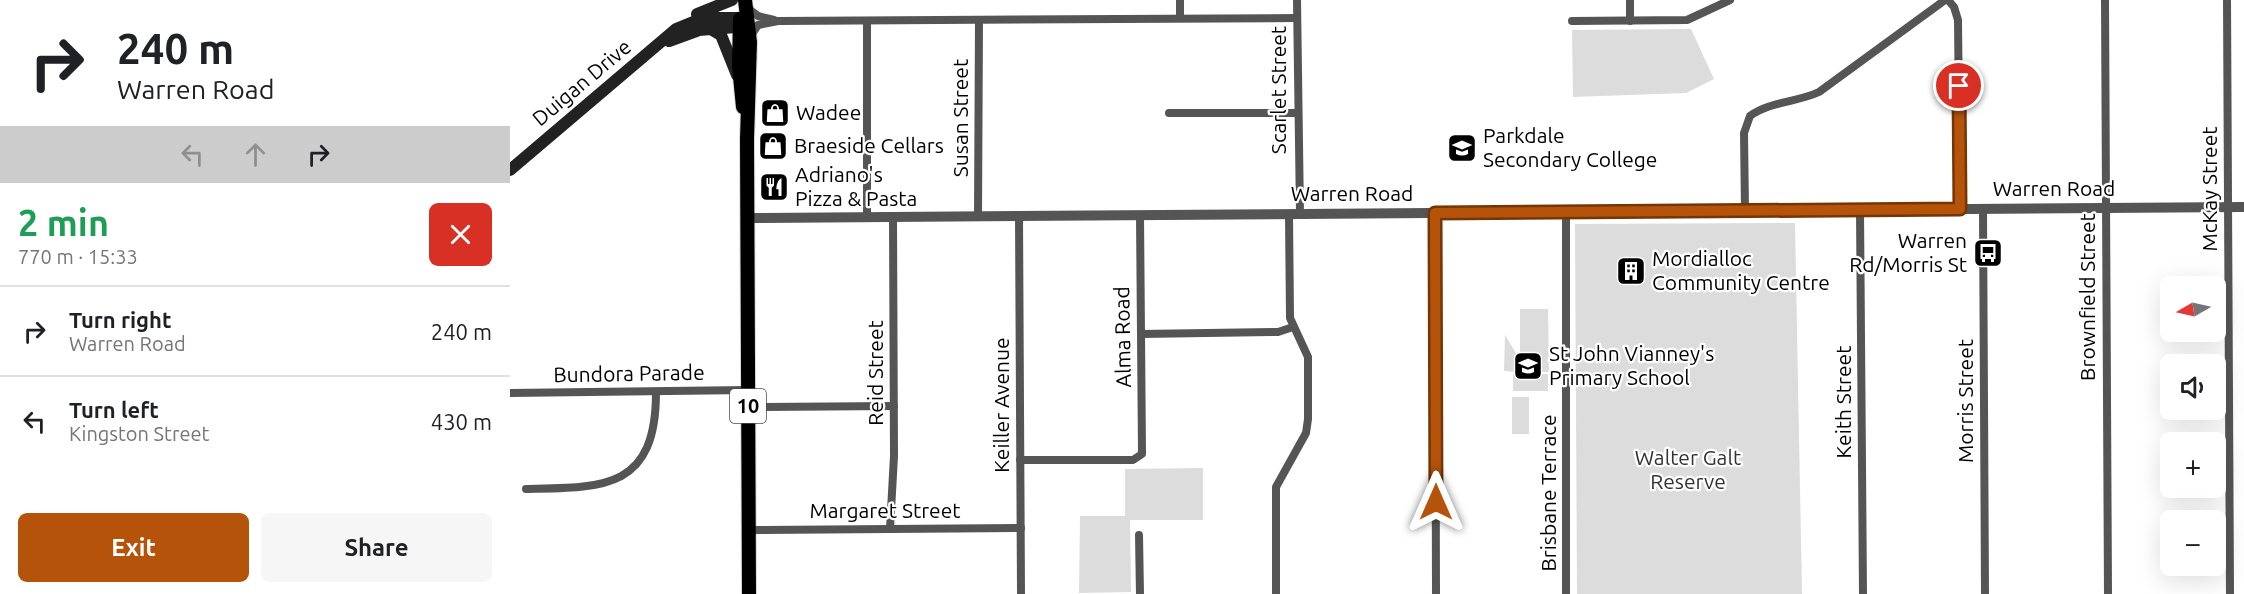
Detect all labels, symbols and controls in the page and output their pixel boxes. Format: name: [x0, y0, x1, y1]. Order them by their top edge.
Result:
icon: right: [18, 24, 96, 102]
text: 240 m: [117, 25, 234, 72]
street label: Scarlet Street: [1266, 26, 1290, 154]
street label: Duigan Drive: [527, 34, 636, 130]
street label: Susan Street: [948, 59, 972, 177]
pin: [1933, 60, 1984, 111]
icon: arrive: [1942, 69, 1975, 102]
text: Warren Road: [117, 74, 275, 104]
shop icon: Wadee: [759, 97, 791, 129]
place label: Wadee: [796, 100, 861, 124]
place label: Parkdale Secondary College: [1483, 123, 1657, 171]
street label: McKay Street: [2197, 126, 2221, 252]
shop icon: Braeside Cellars: [757, 130, 789, 162]
school or university icon: Parkdale Secondary College: [1446, 132, 1478, 164]
place label: Braeside Cellars: [794, 133, 944, 157]
icon: left: [176, 138, 209, 171]
icon: ahead: [239, 138, 272, 171]
icon: right: [302, 138, 335, 171]
place label: Adriano's Pizza & Pasta: [795, 162, 917, 210]
restaurant icon: Adriano's Pizza & Pasta: [758, 171, 790, 203]
street label: Warren Road: [1993, 176, 2115, 200]
street label: Warren Road: [1291, 181, 1413, 205]
text: 2 min: [18, 202, 109, 243]
button: close: [429, 203, 492, 266]
street label: Brownfield Street: [2075, 213, 2099, 381]
place label: Warren Rd/Morris St: [1849, 228, 1967, 276]
bus stop icon: Warren Rd/Morris St: [1972, 237, 2004, 269]
text: 770 m · 15:33: [18, 245, 138, 268]
place label: Mordialloc Community Centre: [1652, 246, 1830, 294]
building icon: Mordialloc Community Centre: [1615, 255, 1647, 287]
north arrow: [2160, 276, 2226, 342]
map controls: [2160, 276, 2226, 576]
street label: Alma Road: [1109, 286, 1135, 388]
text: Turn right: [69, 307, 171, 332]
icon: right: [18, 315, 51, 348]
text: 240 m: [431, 319, 492, 344]
street label: Reid Street: [863, 320, 887, 426]
text: Warren Road: [69, 332, 186, 355]
street label: Keiller Avenue: [989, 337, 1013, 473]
street label: Morris Street: [1953, 339, 1977, 463]
place label: St John Vianney's Primary School: [1549, 341, 1714, 389]
street label: Keith Street: [1831, 346, 1855, 458]
school or university icon: St John Vianney's Primary School: [1512, 350, 1544, 382]
button: sound: [2160, 354, 2226, 420]
street label: Bundora Parade: [553, 360, 705, 386]
road number: 10: [730, 389, 766, 423]
text: Turn left: [69, 397, 159, 422]
icon: left: [18, 405, 51, 438]
text: 430 m: [431, 409, 492, 434]
street label: Brisbane Terrace: [1536, 414, 1560, 572]
text: Kingston Street: [69, 422, 209, 445]
button: +: [2160, 432, 2226, 498]
park label: Walter Galt Reserve: [1635, 445, 1741, 493]
position arrow: [1404, 470, 1468, 534]
street label: Margaret Street: [809, 498, 961, 522]
button: −: [2160, 510, 2226, 576]
button: Exit: [18, 513, 249, 582]
button: Share: [261, 513, 492, 582]

